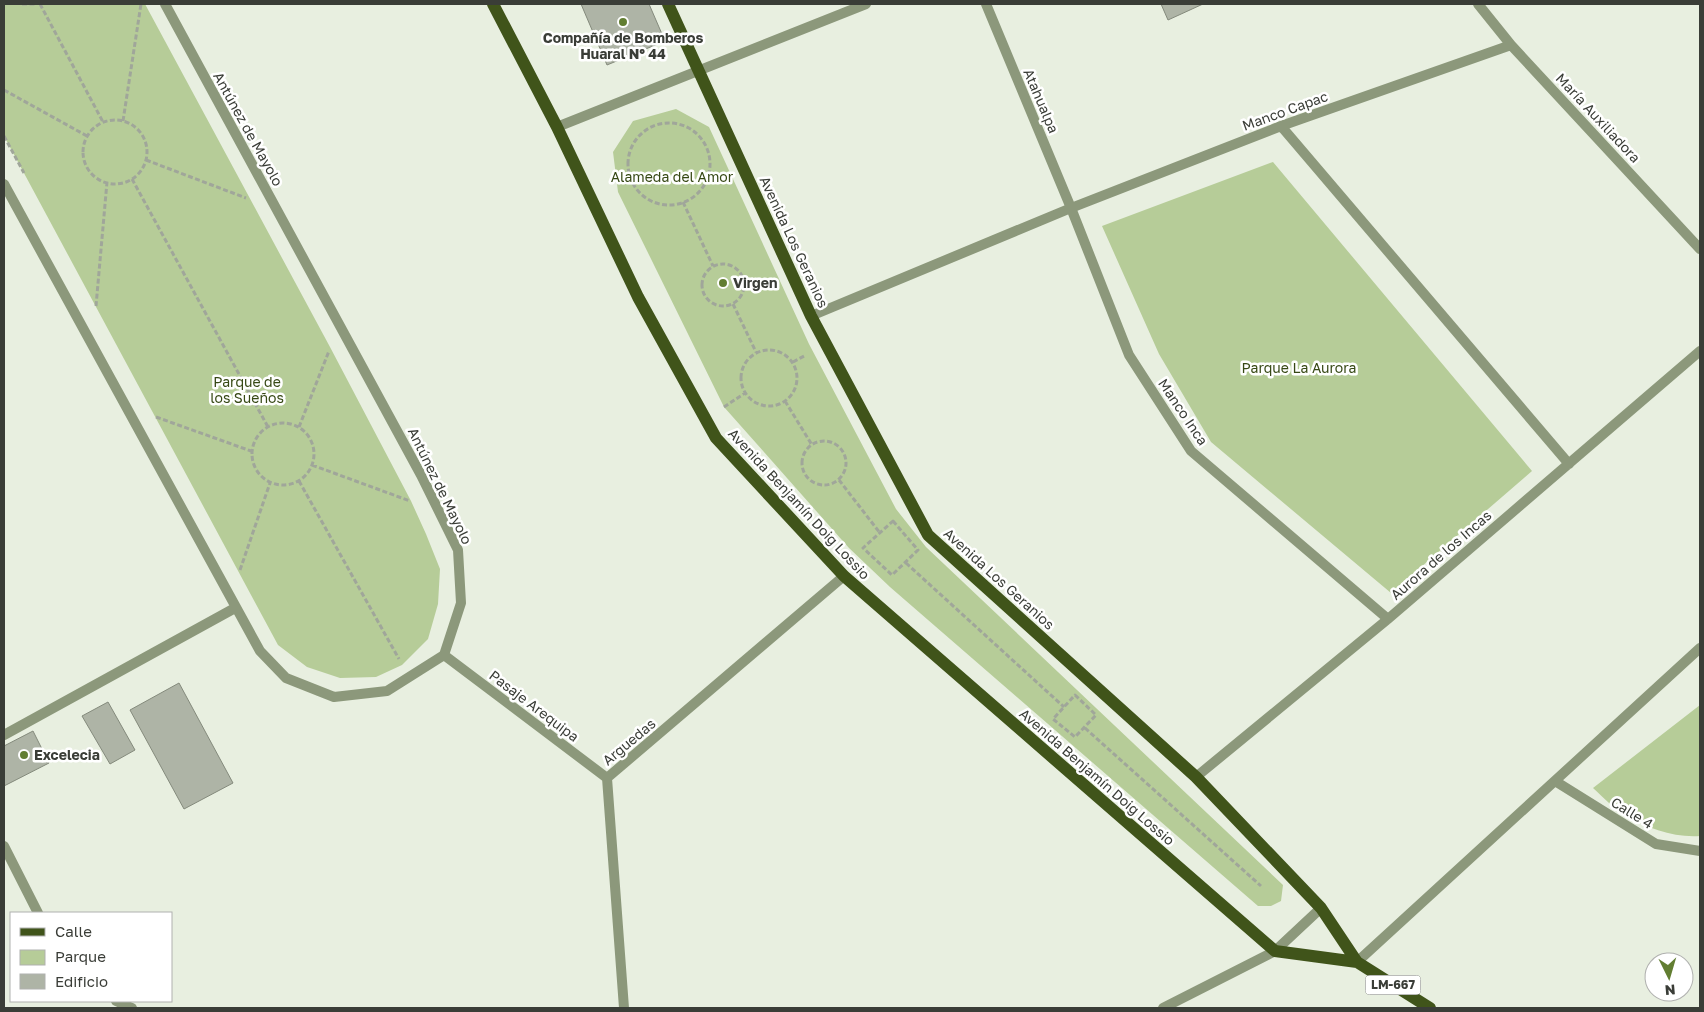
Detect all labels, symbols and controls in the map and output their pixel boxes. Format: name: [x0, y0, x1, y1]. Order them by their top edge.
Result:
marker: Compañía de Bomberos Huaral Nº 44: [617, 16, 629, 28]
place label: Compañía de Bomberos Huaral Nº 44: [543, 29, 703, 62]
street label: Atahualpa: [1020, 66, 1063, 136]
street label: Antúnez de Mayolo: [210, 69, 287, 189]
street label: María Auxiliadora: [1553, 69, 1644, 166]
street label: Manco Capac: [1240, 87, 1330, 134]
park label: Alameda del Amor: [611, 168, 734, 185]
street label: Avenida Los Geranios: [756, 173, 832, 310]
place label: Virgen: [733, 274, 777, 291]
marker: Virgen: [717, 277, 729, 289]
park label: Parque La Aurora: [1241, 359, 1357, 376]
park label: Parque de los Sueños: [210, 373, 284, 406]
street label: Manco Inca: [1155, 375, 1212, 448]
street label: Antúnez de Mayolo: [405, 425, 476, 547]
street label: Avenida Benjamín Doig Lossio: [725, 425, 874, 583]
street label: Aurora de los Incas: [1387, 506, 1495, 603]
street label: Avenida Los Geranios: [940, 524, 1058, 633]
street label: Pasaje Arequipa: [486, 666, 582, 745]
street label: Avenida Benjamín Doig Lossio: [1016, 705, 1178, 849]
street label: Arguedas: [599, 715, 659, 769]
place label: Excelecia: [34, 746, 100, 763]
marker: Excelecia: [18, 749, 30, 761]
street label: Calle 4: [1608, 793, 1656, 832]
legend: [10, 912, 172, 1002]
text: Calle: [55, 922, 92, 940]
text: Parque: [55, 947, 106, 965]
north arrow: [1644, 952, 1694, 1002]
text: Edificio: [55, 972, 108, 990]
road number: LM-667: [1366, 976, 1420, 994]
text: N: [1664, 982, 1676, 999]

